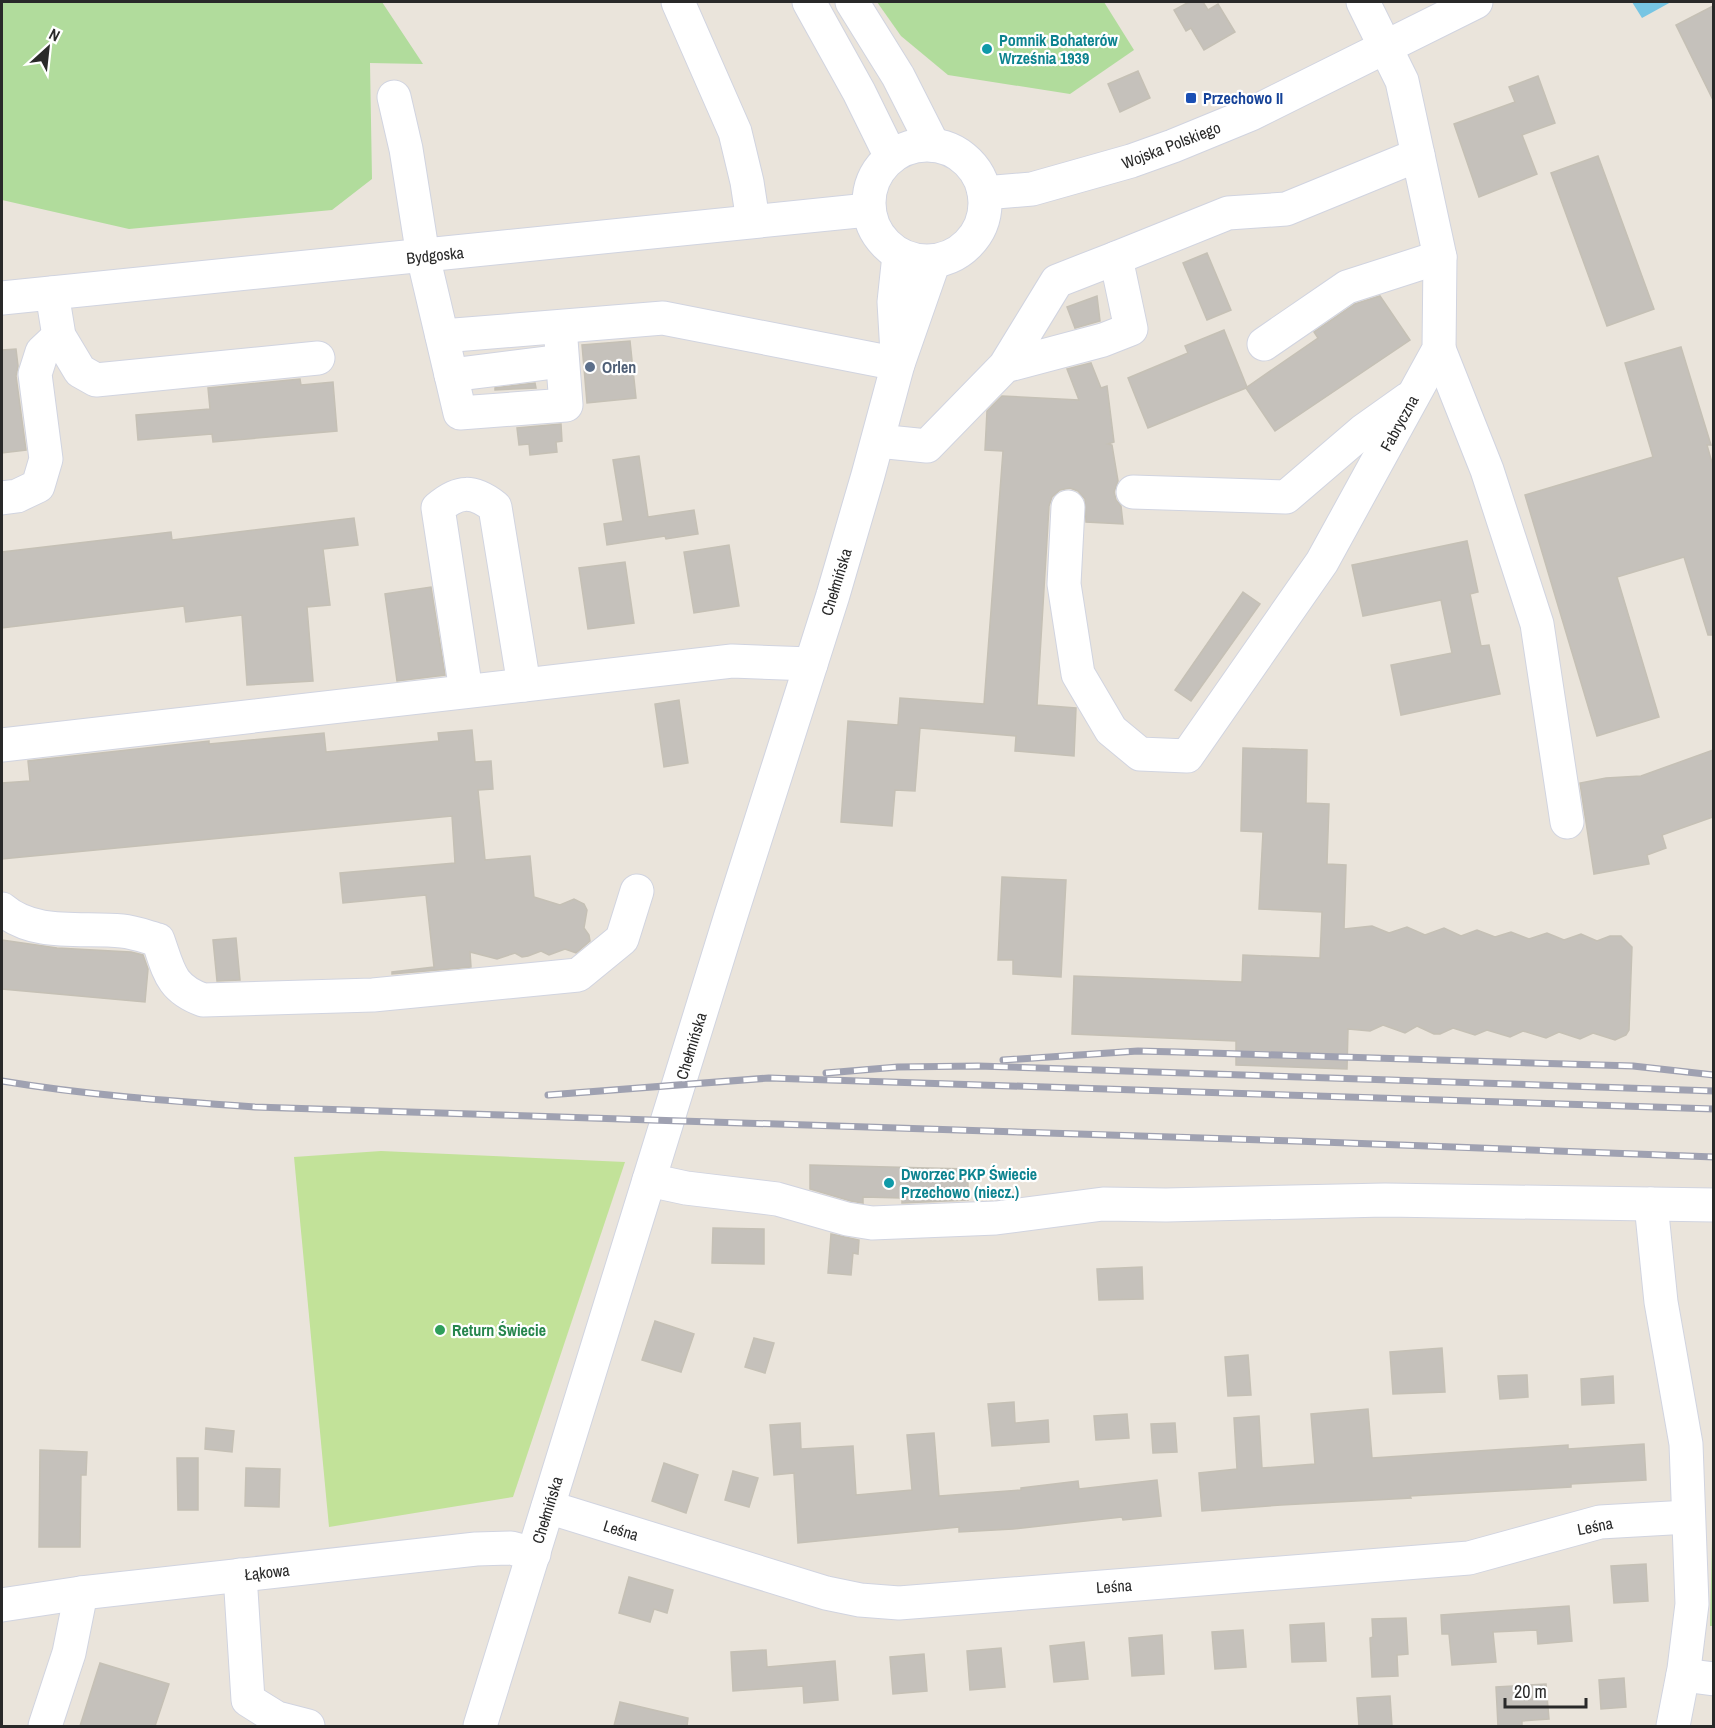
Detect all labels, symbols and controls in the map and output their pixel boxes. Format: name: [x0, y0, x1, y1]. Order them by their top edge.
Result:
north arrow: [18, 18, 78, 78]
text: N: [46, 23, 64, 47]
place label: Pomnik Bohaterów Września 1939: [999, 29, 1119, 69]
marker: Pomnik Bohaterów Września 1939: [980, 42, 994, 56]
place label: Przechowo II: [1203, 87, 1283, 109]
marker: Przechowo II: [1184, 91, 1198, 105]
street label: Wojska Polskiego: [1118, 116, 1224, 174]
street label: Bydgoska: [405, 241, 465, 269]
place label: Orlen: [602, 356, 636, 378]
marker: Orlen: [583, 360, 597, 374]
street label: Fabryczna: [1375, 391, 1424, 455]
street label: Chełmińska: [815, 545, 857, 618]
street label: Chełmińska: [670, 1009, 712, 1082]
place label: Dworzec PKP Świecie Przechowo (niecz.): [901, 1163, 1037, 1203]
marker: Dworzec PKP Świecie Przechowo (niecz.): [882, 1176, 896, 1190]
place label: Return Świecie: [452, 1319, 546, 1341]
marker: Return Świecie: [433, 1323, 447, 1337]
street label: Chełmińska: [526, 1473, 568, 1546]
street label: Leśna: [1575, 1512, 1615, 1540]
street label: Leśna: [601, 1514, 642, 1546]
street label: Łąkowa: [243, 1559, 291, 1585]
street label: Leśna: [1095, 1574, 1133, 1598]
scale bar: [1505, 1671, 1586, 1709]
text: 20 m: [1514, 1679, 1547, 1704]

